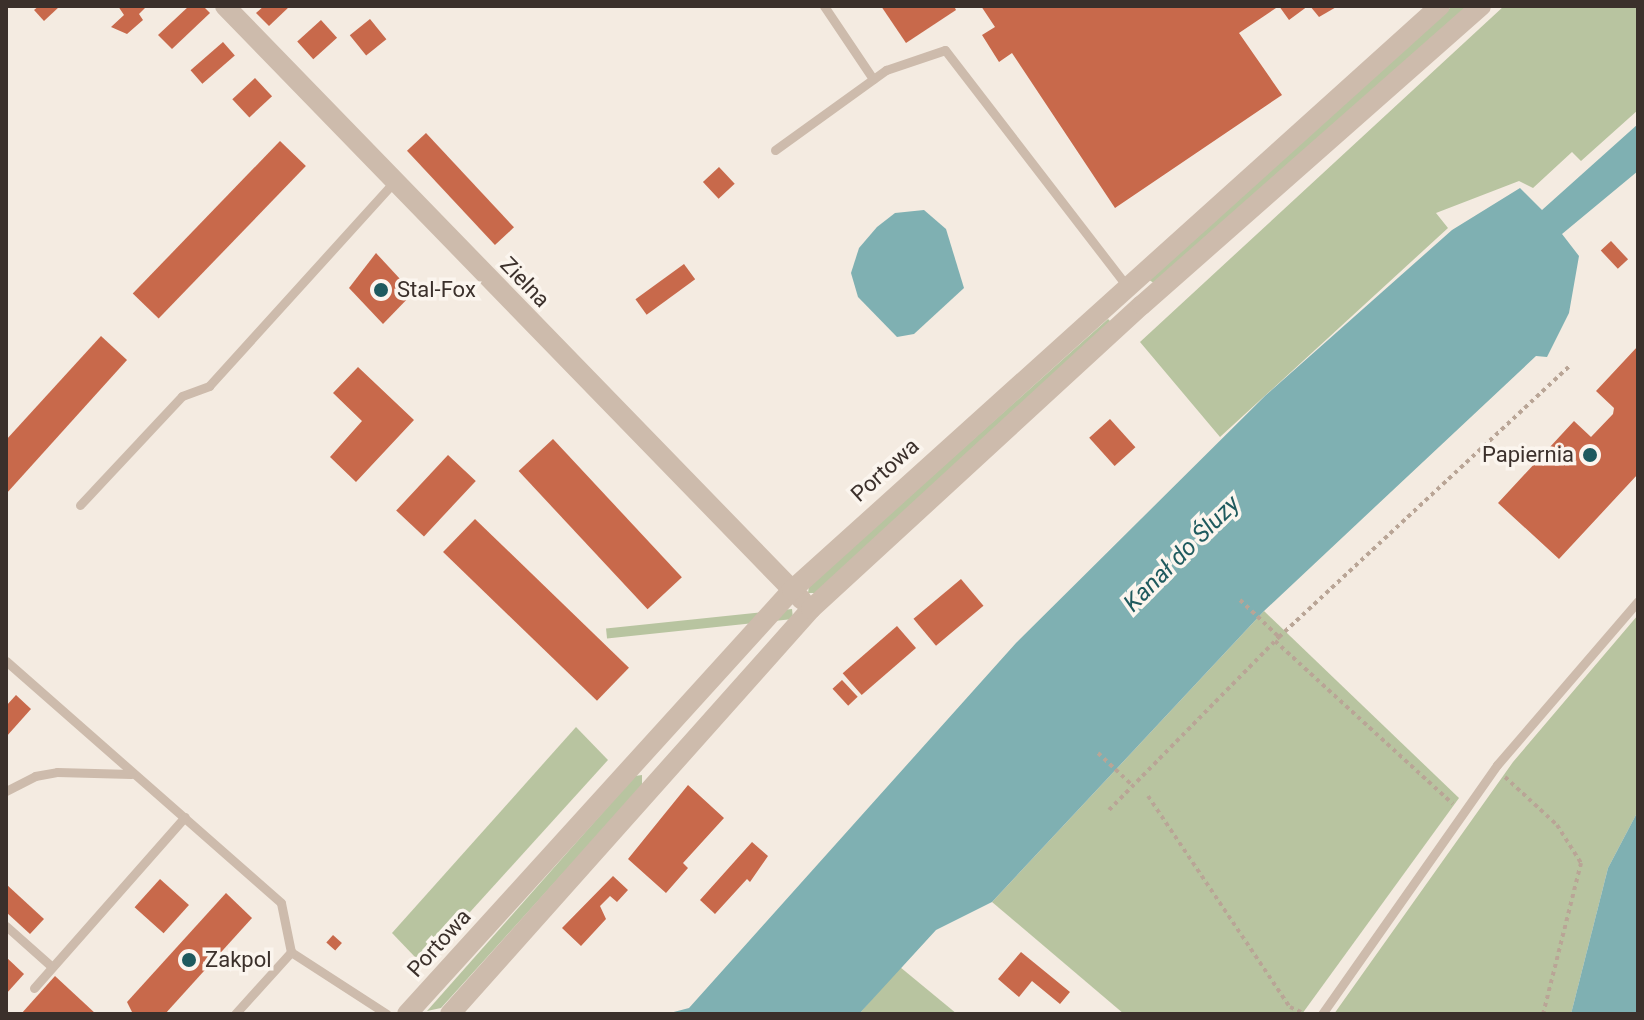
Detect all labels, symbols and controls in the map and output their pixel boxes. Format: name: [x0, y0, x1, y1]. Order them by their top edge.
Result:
street label: Zielna: [495, 251, 555, 313]
place label: Stal-Fox: [397, 277, 476, 303]
marker: Stal-Fox: [372, 281, 390, 299]
street label: Portowa: [846, 433, 924, 507]
place label: Papiernia: [1482, 442, 1574, 468]
marker: Papiernia: [1581, 446, 1599, 464]
water label: Kanał do Śluzy: [1118, 490, 1246, 618]
street label: Portowa: [402, 904, 476, 982]
place label: Zakpol: [205, 947, 272, 973]
marker: Zakpol: [180, 951, 198, 969]

